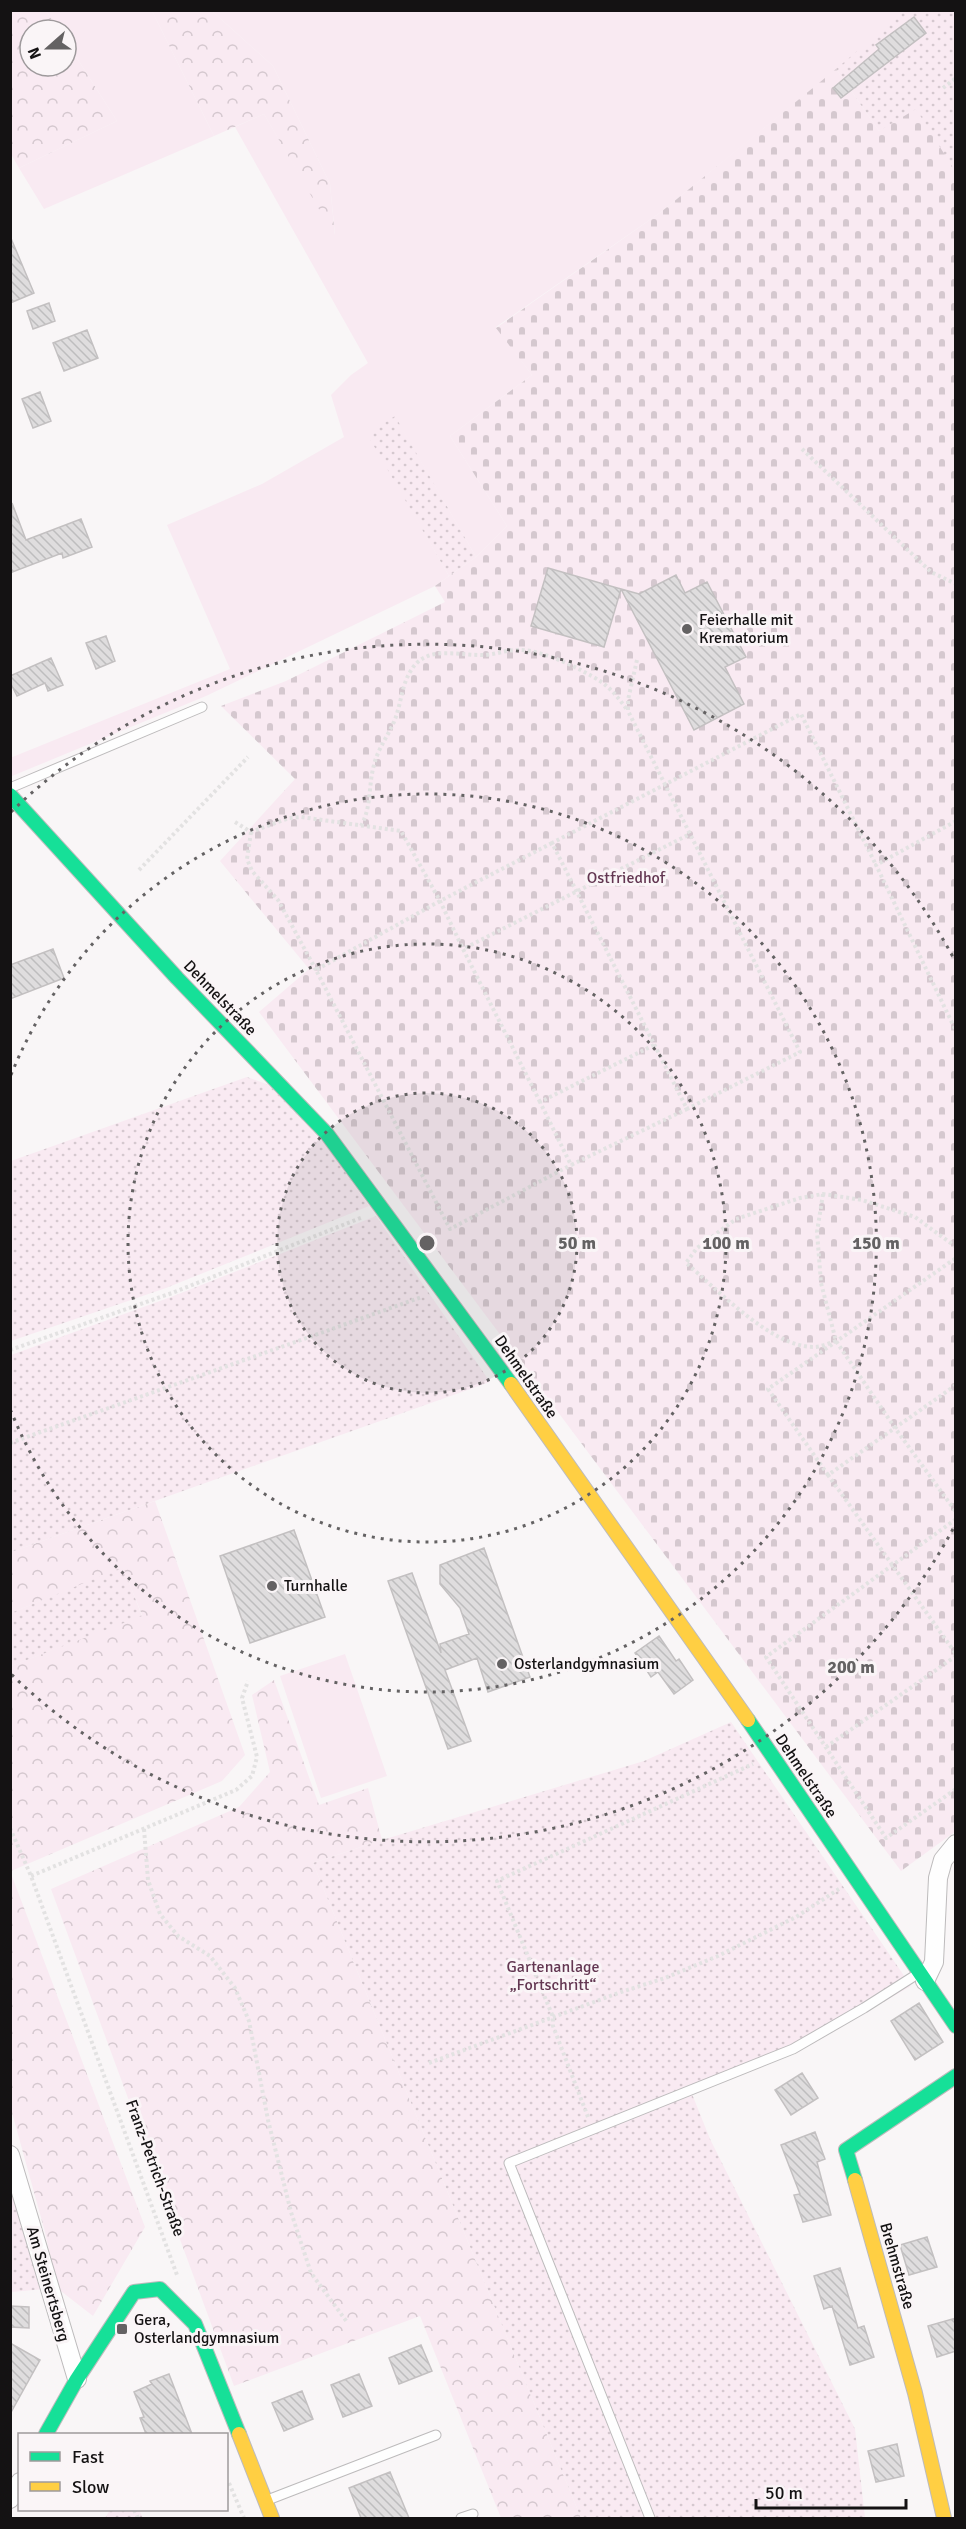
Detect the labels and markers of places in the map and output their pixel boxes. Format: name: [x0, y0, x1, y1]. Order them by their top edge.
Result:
place label: Feierhalle mit Krematorium: [699, 610, 794, 648]
marker: Feierhalle mit Krematorium: [680, 622, 694, 636]
centre of rings: [417, 1233, 437, 1253]
place label: Turnhalle: [284, 1576, 348, 1596]
marker: Turnhalle: [265, 1579, 279, 1593]
place label: Osterlandgymnasium: [514, 1654, 659, 1674]
marker: Osterlandgymnasium: [495, 1657, 509, 1671]
place label: Gera, Osterlandgymnasium: [134, 2310, 279, 2348]
marker: Gera, Osterlandgymnasium: [115, 2322, 129, 2336]

